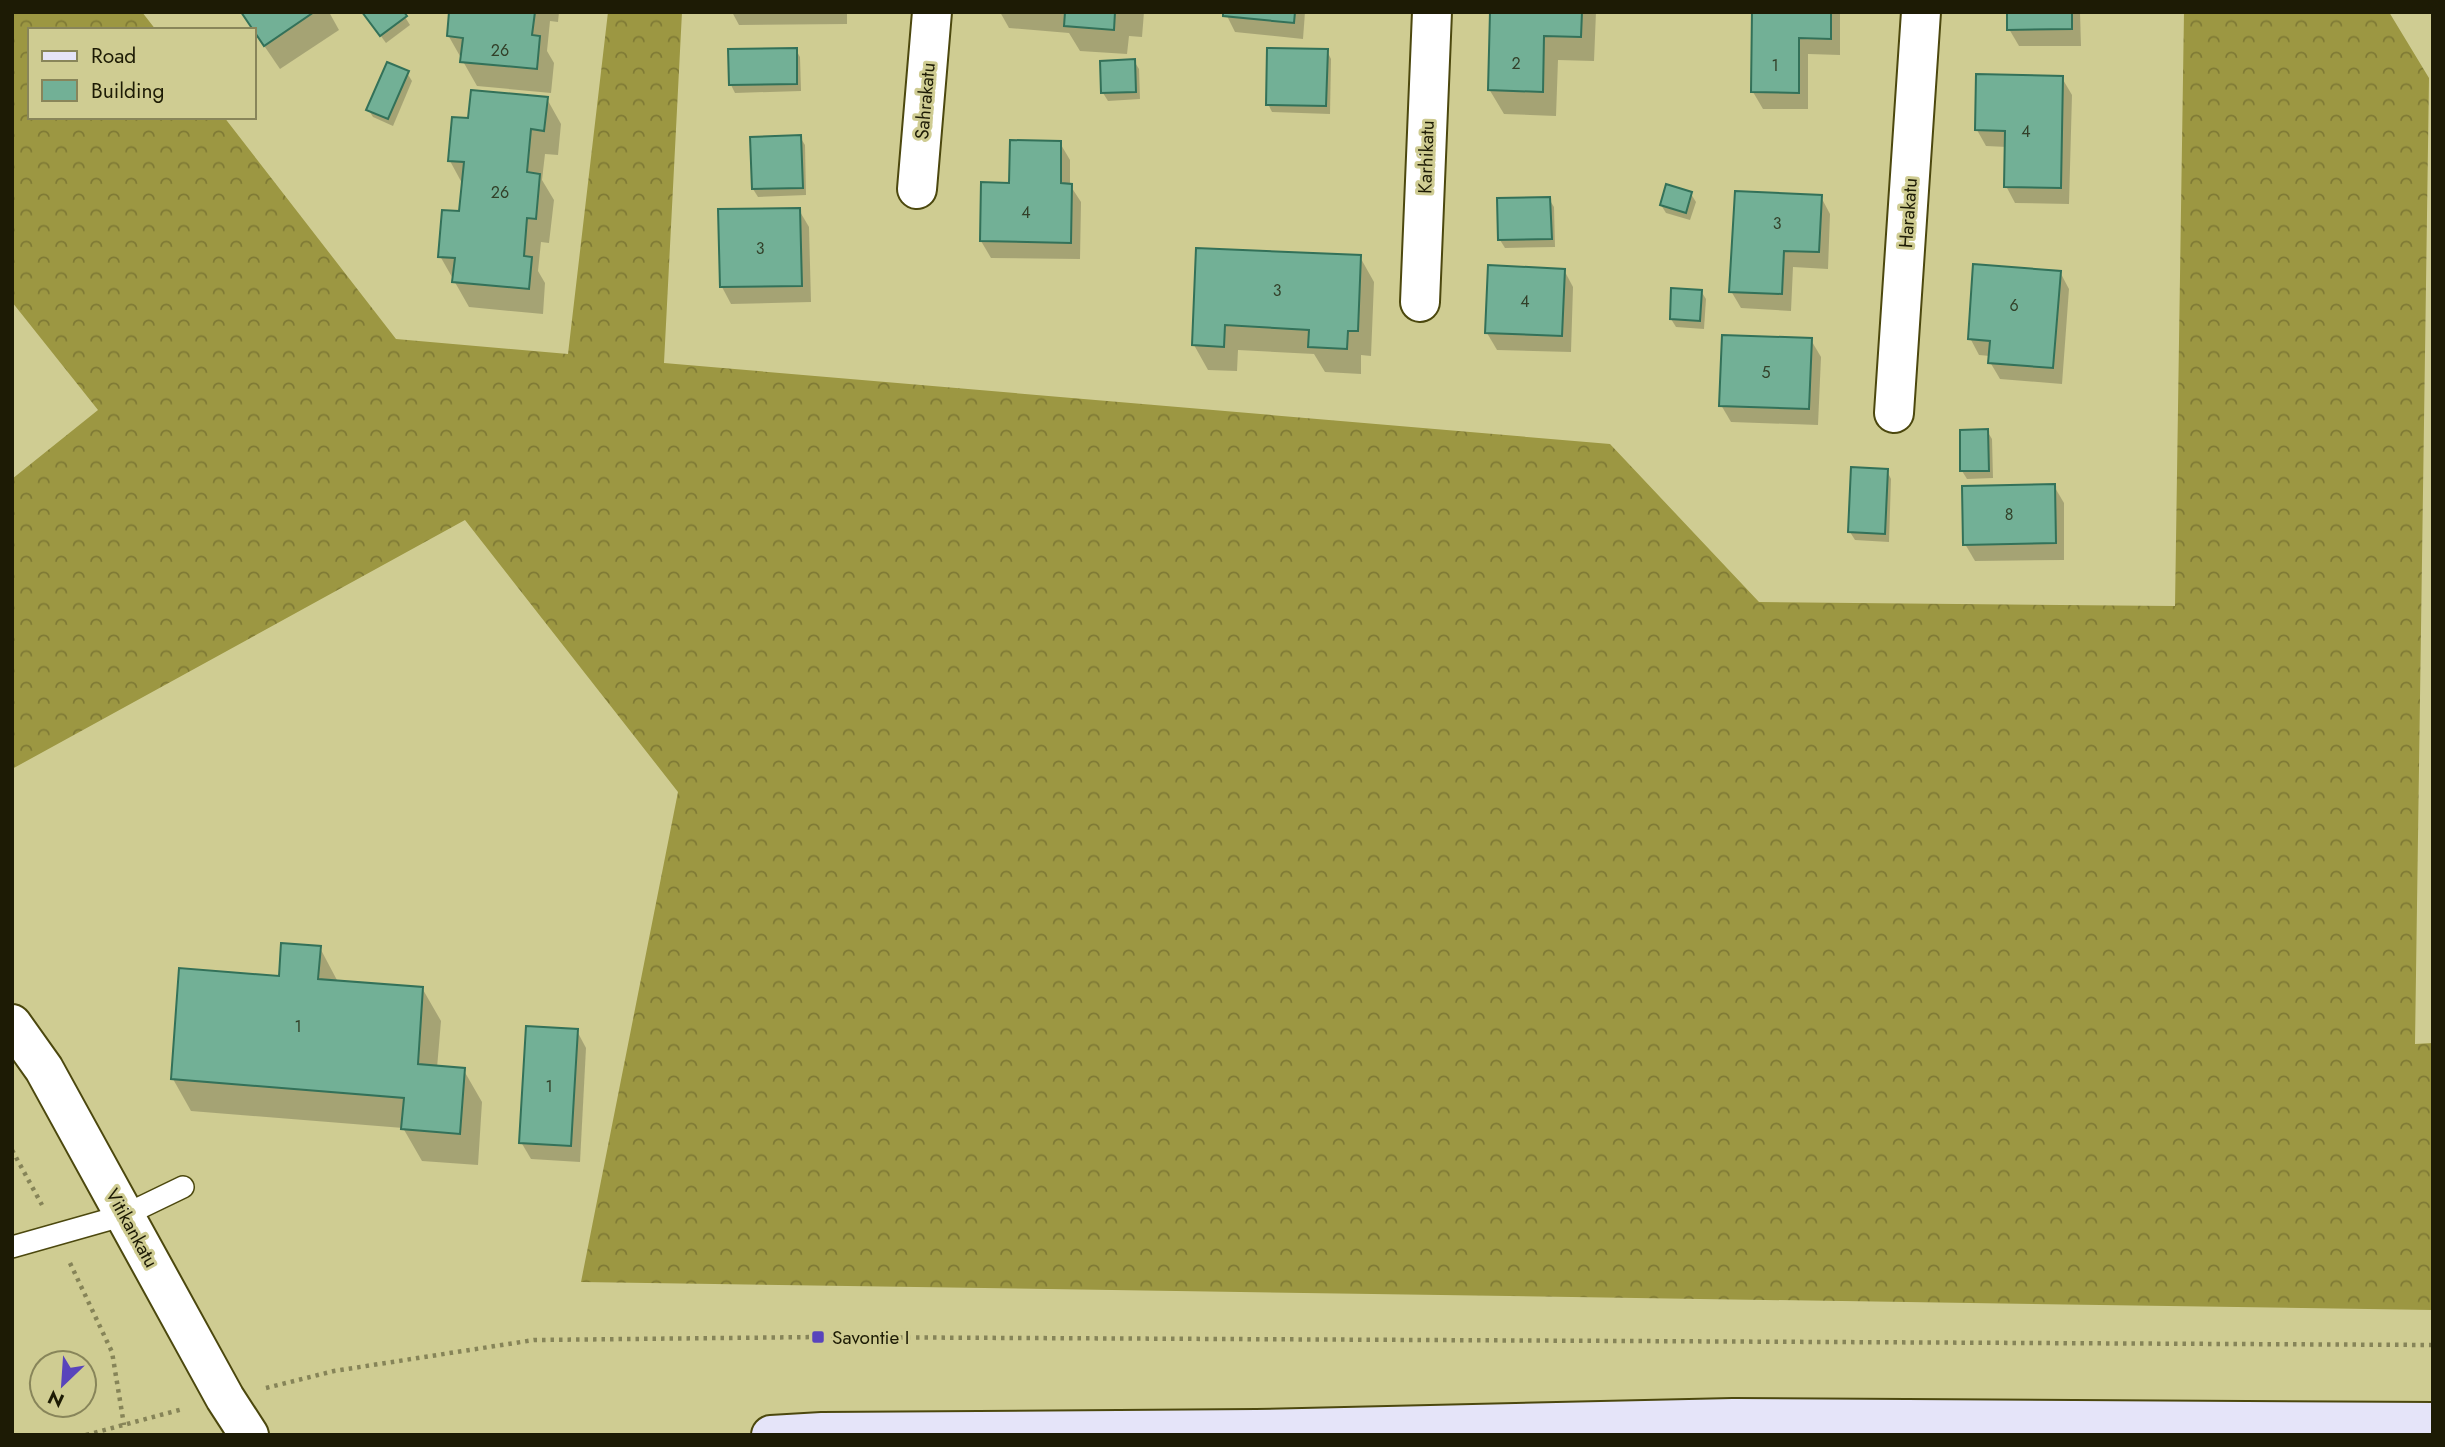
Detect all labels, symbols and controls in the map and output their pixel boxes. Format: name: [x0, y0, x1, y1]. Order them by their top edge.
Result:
legend: [28, 28, 256, 119]
house number: 26: [491, 39, 509, 62]
text: Road: [91, 41, 136, 71]
house number: 2: [1511, 52, 1521, 75]
house number: 1: [1771, 54, 1779, 77]
street label: Sahrakatu: [908, 61, 942, 141]
text: Building: [91, 76, 164, 106]
street label: Karhikatu: [1411, 120, 1441, 194]
house number: 4: [2021, 120, 2031, 143]
street label: Harakatu: [1892, 177, 1924, 249]
house number: 26: [491, 181, 509, 204]
house number: 4: [1021, 201, 1031, 224]
house number: 3: [1773, 212, 1782, 235]
house number: 3: [756, 237, 765, 260]
house number: 3: [1273, 279, 1282, 302]
house number: 4: [1520, 290, 1530, 313]
house number: 6: [2009, 294, 2019, 317]
house number: 5: [1761, 361, 1771, 384]
house number: 8: [2005, 503, 2013, 526]
house number: 1: [294, 1015, 302, 1038]
house number: 1: [545, 1075, 553, 1098]
street label: Vitikankatu: [99, 1184, 165, 1272]
place label: Savontie I: [832, 1324, 910, 1351]
marker: Savontie I: [810, 1329, 826, 1345]
north arrow: [28, 1349, 98, 1419]
text: N: [43, 1384, 69, 1414]

